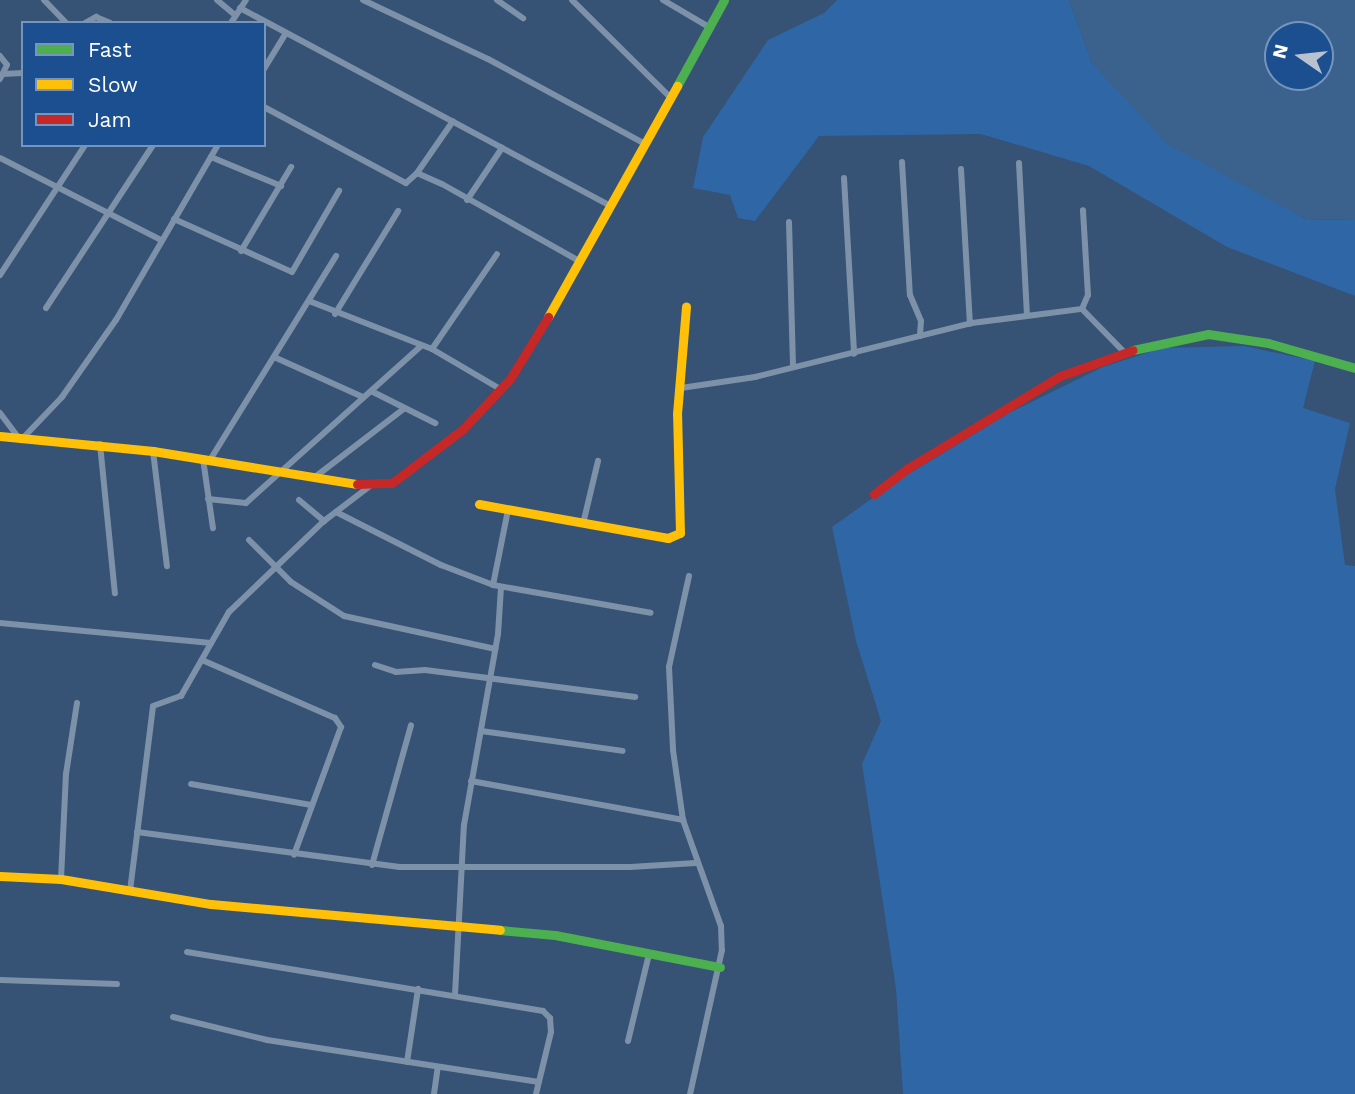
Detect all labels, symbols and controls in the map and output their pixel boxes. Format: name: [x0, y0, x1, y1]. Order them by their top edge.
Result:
legend: [21, 21, 266, 147]
north arrow: [1264, 21, 1334, 91]
text: Fast: [88, 37, 132, 62]
text: N: [1267, 42, 1293, 61]
text: Slow: [88, 72, 138, 97]
text: Jam: [88, 107, 131, 132]

